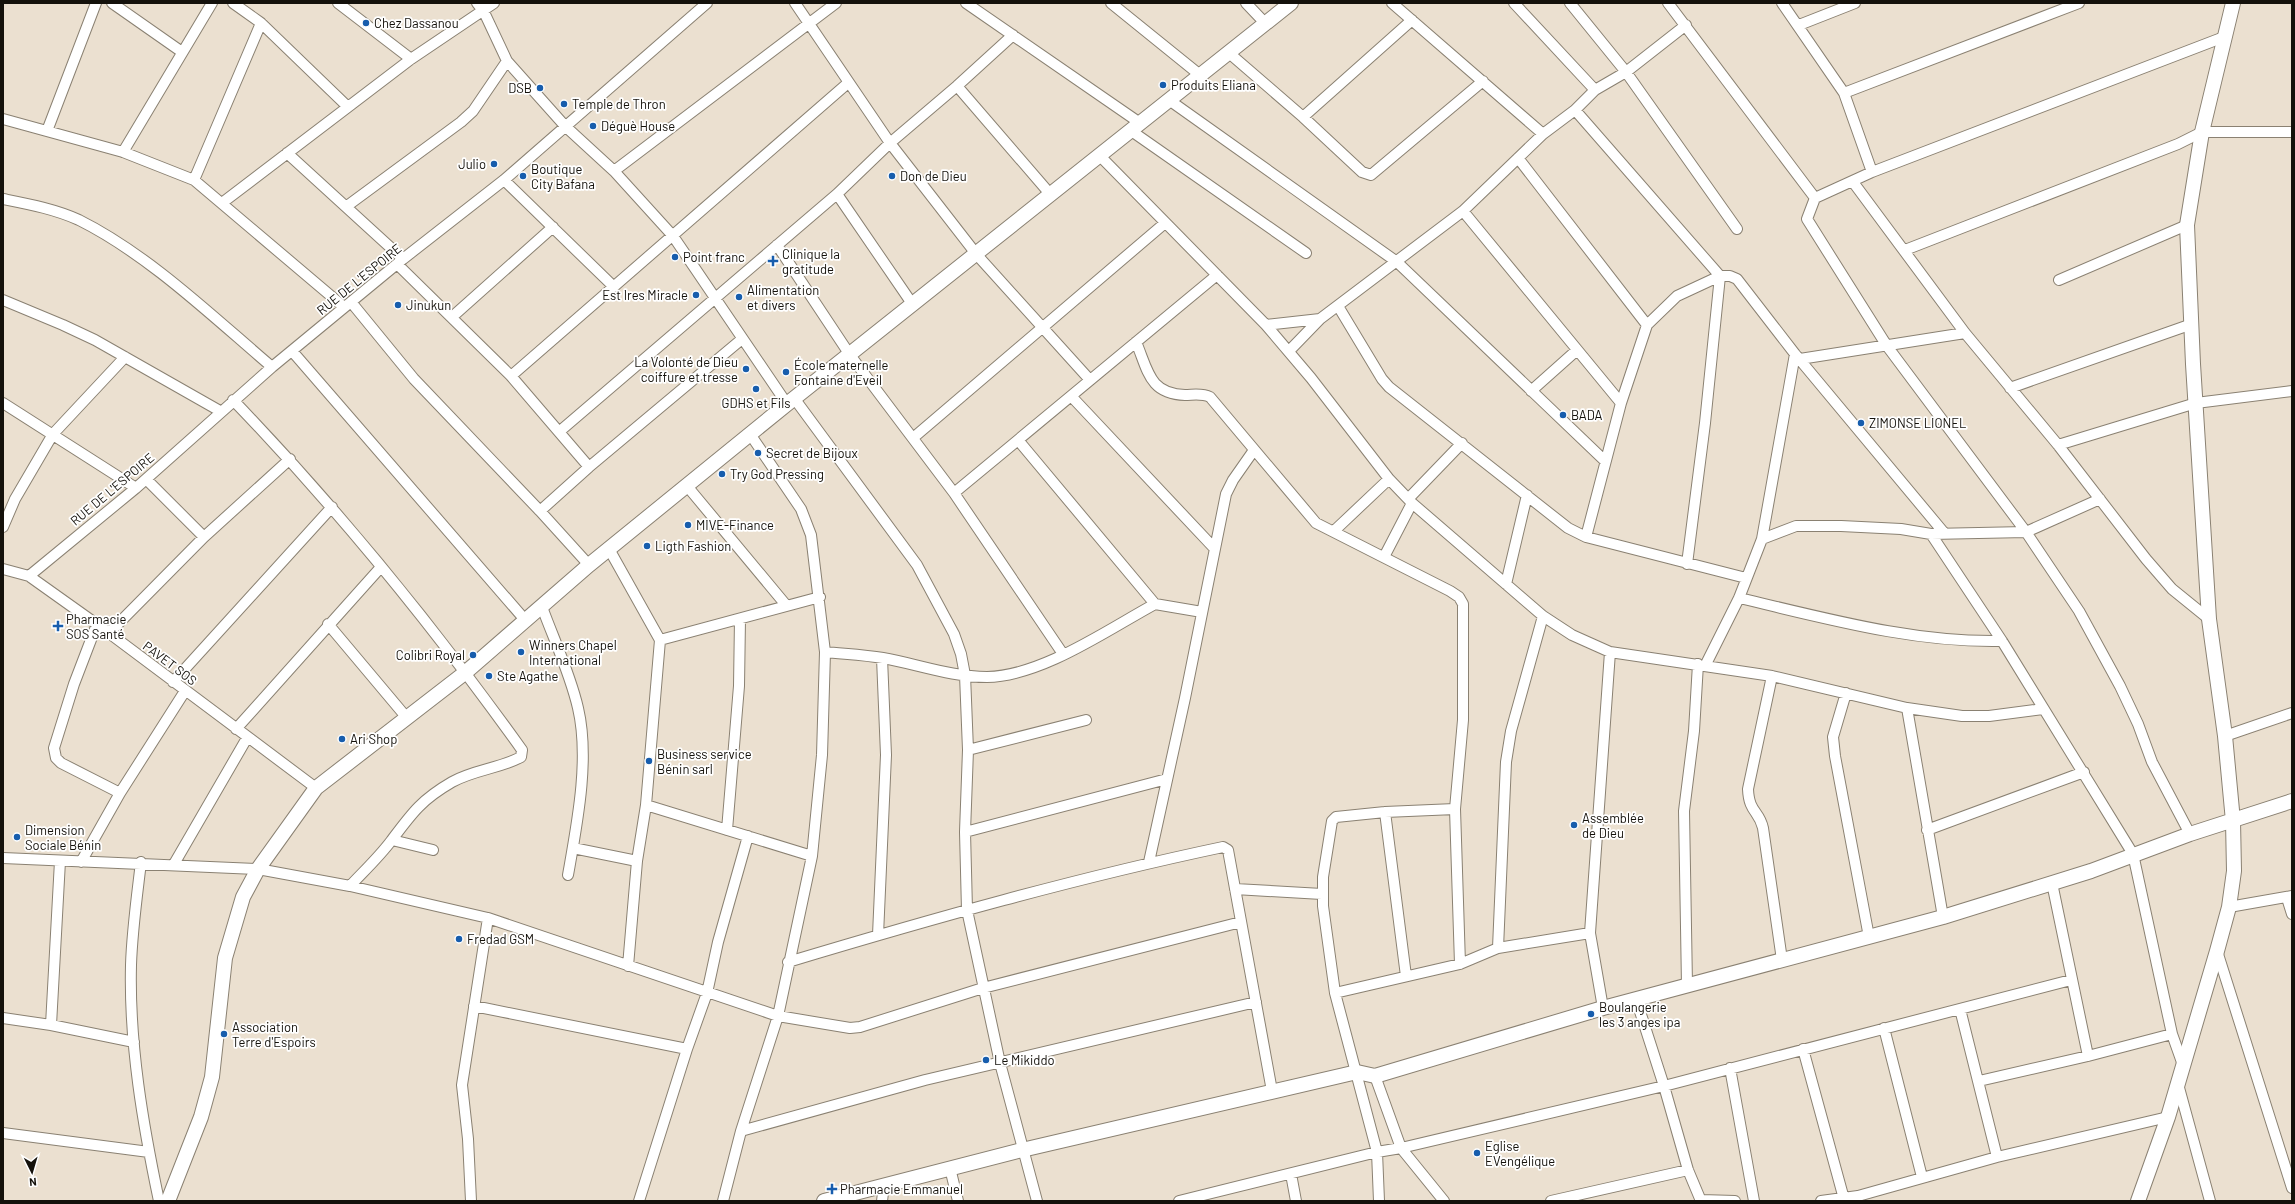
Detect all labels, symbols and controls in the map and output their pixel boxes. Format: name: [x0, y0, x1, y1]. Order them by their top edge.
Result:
place label: Chez Dassanou: [374, 15, 459, 31]
marker: Chez Dassanou: [361, 18, 371, 28]
place label: Produits Eliana: [1171, 77, 1256, 93]
place label: DSB: [508, 80, 532, 96]
marker: Produits Eliana: [1158, 80, 1168, 90]
marker: DSB: [535, 83, 545, 93]
place label: Temple de Thron: [572, 96, 666, 112]
marker: Temple de Thron: [559, 99, 569, 109]
place label: Déguè House: [601, 118, 675, 134]
marker: Déguè House: [588, 121, 598, 131]
place label: Julio: [458, 156, 486, 172]
marker: Julio: [489, 159, 499, 169]
place label: Boutique City Bafana: [531, 161, 595, 192]
place label: Don de Dieu: [900, 168, 967, 184]
marker: Boutique City Bafana: [518, 171, 528, 181]
marker: Don de Dieu: [887, 171, 897, 181]
street label: RUE DE L'ESPOIRE: [313, 240, 405, 318]
place label: Clinique la gratitude: [782, 246, 840, 277]
place label: Point franc: [683, 249, 745, 265]
marker: Point franc: [670, 252, 680, 262]
marker: Clinique la gratitude: [767, 255, 779, 267]
place label: Alimentation et divers: [747, 282, 819, 313]
place label: Est Ires Miracle: [602, 287, 688, 303]
marker: Est Ires Miracle: [691, 290, 701, 300]
marker: Alimentation et divers: [734, 292, 744, 302]
place label: Jinukun: [406, 297, 451, 313]
marker: Jinukun: [393, 300, 403, 310]
place label: La Volonté de Dieu coiffure et tresse: [634, 354, 738, 385]
place label: École maternelle Fontaine d'Eveil: [794, 357, 889, 388]
marker: La Volonté de Dieu coiffure et tresse: [741, 364, 751, 374]
marker: École maternelle Fontaine d'Eveil: [781, 367, 791, 377]
marker: GDHS et Fils: [751, 384, 761, 394]
place label: GDHS et Fils: [722, 395, 790, 411]
place label: BADA: [1571, 407, 1602, 423]
marker: BADA: [1558, 410, 1568, 420]
place label: ZIMONSE LIONEL: [1869, 415, 1966, 431]
marker: ZIMONSE LIONEL: [1856, 418, 1866, 428]
place label: Secret de Bijoux: [766, 445, 858, 461]
marker: Secret de Bijoux: [753, 448, 763, 458]
street label: RUE DE L'ESPOIRE: [67, 449, 157, 529]
place label: Try God Pressing: [730, 466, 824, 482]
marker: Try God Pressing: [717, 469, 727, 479]
place label: MIVE-Finance: [696, 517, 774, 533]
marker: MIVE-Finance: [683, 520, 693, 530]
place label: Ligth Fashion: [655, 538, 731, 554]
marker: Ligth Fashion: [642, 541, 652, 551]
place label: Pharmacie SOS Santé: [66, 611, 127, 642]
marker: Pharmacie SOS Santé: [53, 621, 63, 631]
place label: Winners Chapel International: [529, 637, 617, 668]
street label: PAVET SOS: [140, 638, 200, 688]
place label: Colibri Royal: [396, 647, 465, 663]
marker: Winners Chapel International: [516, 647, 526, 657]
marker: Colibri Royal: [468, 650, 478, 660]
place label: Ste Agathe: [497, 668, 558, 684]
marker: Ste Agathe: [484, 671, 494, 681]
place label: Ari Shop: [350, 731, 397, 747]
marker: Ari Shop: [337, 734, 347, 744]
place label: Business service Bénin sarl: [657, 746, 752, 777]
marker: Business service Bénin sarl: [644, 756, 654, 766]
place label: Assemblée de Dieu: [1582, 810, 1644, 841]
marker: Assemblée de Dieu: [1569, 820, 1579, 830]
place label: Dimension Sociale Bénin: [25, 822, 101, 853]
marker: Dimension Sociale Bénin: [12, 832, 22, 842]
place label: Fredad GSM: [467, 931, 534, 947]
marker: Fredad GSM: [454, 934, 464, 944]
place label: Boulangerie les 3 anges ipa: [1599, 999, 1680, 1030]
marker: Boulangerie les 3 anges ipa: [1586, 1009, 1596, 1019]
place label: Association Terre d'Espoirs: [232, 1019, 316, 1050]
marker: Association Terre d'Espoirs: [219, 1029, 229, 1039]
place label: Le Mikiddo: [994, 1052, 1055, 1068]
marker: Le Mikiddo: [981, 1055, 991, 1065]
place label: Eglise EVengélique: [1485, 1138, 1555, 1169]
marker: Eglise EVengélique: [1472, 1148, 1482, 1158]
north arrow: [12, 1152, 52, 1192]
text: N: [29, 1176, 37, 1189]
place label: Pharmacie Emmanuel: [840, 1181, 963, 1197]
marker: Pharmacie Emmanuel: [827, 1184, 837, 1194]

